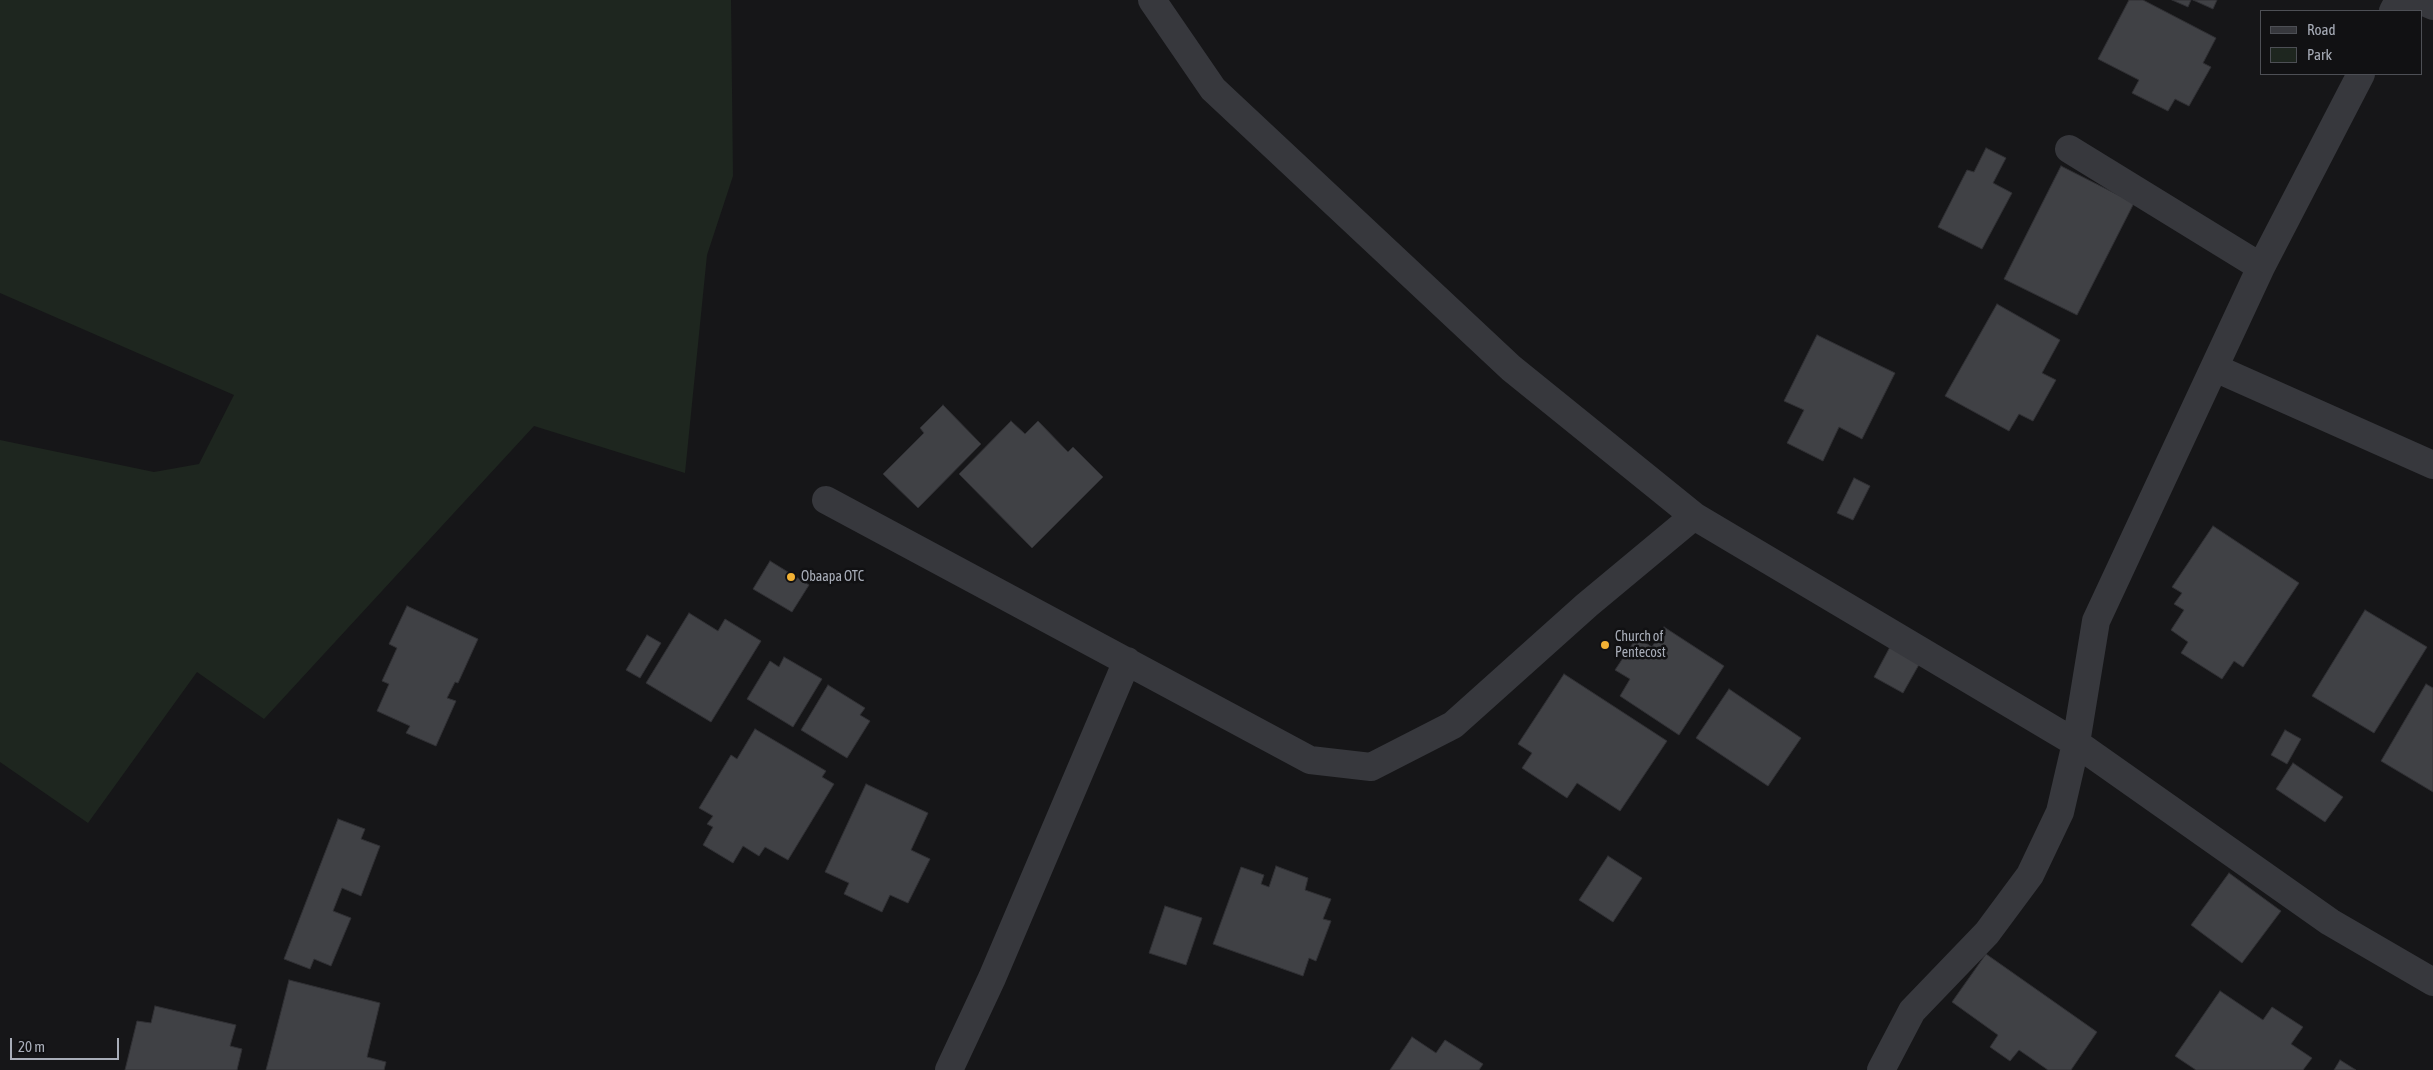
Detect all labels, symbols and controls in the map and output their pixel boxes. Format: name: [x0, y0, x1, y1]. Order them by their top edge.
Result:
legend: [2260, 10, 2423, 75]
text: Road: [2307, 21, 2336, 38]
text: Park: [2307, 46, 2332, 63]
place label: Obaapa OTC: [801, 569, 864, 585]
marker: Obaapa OTC: [785, 571, 797, 583]
place label: Church of Pentecost: [1615, 629, 1666, 662]
marker: Church of Pentecost: [1599, 639, 1611, 651]
scale bar: [12, 1028, 121, 1060]
text: 20 m: [18, 1038, 45, 1055]

